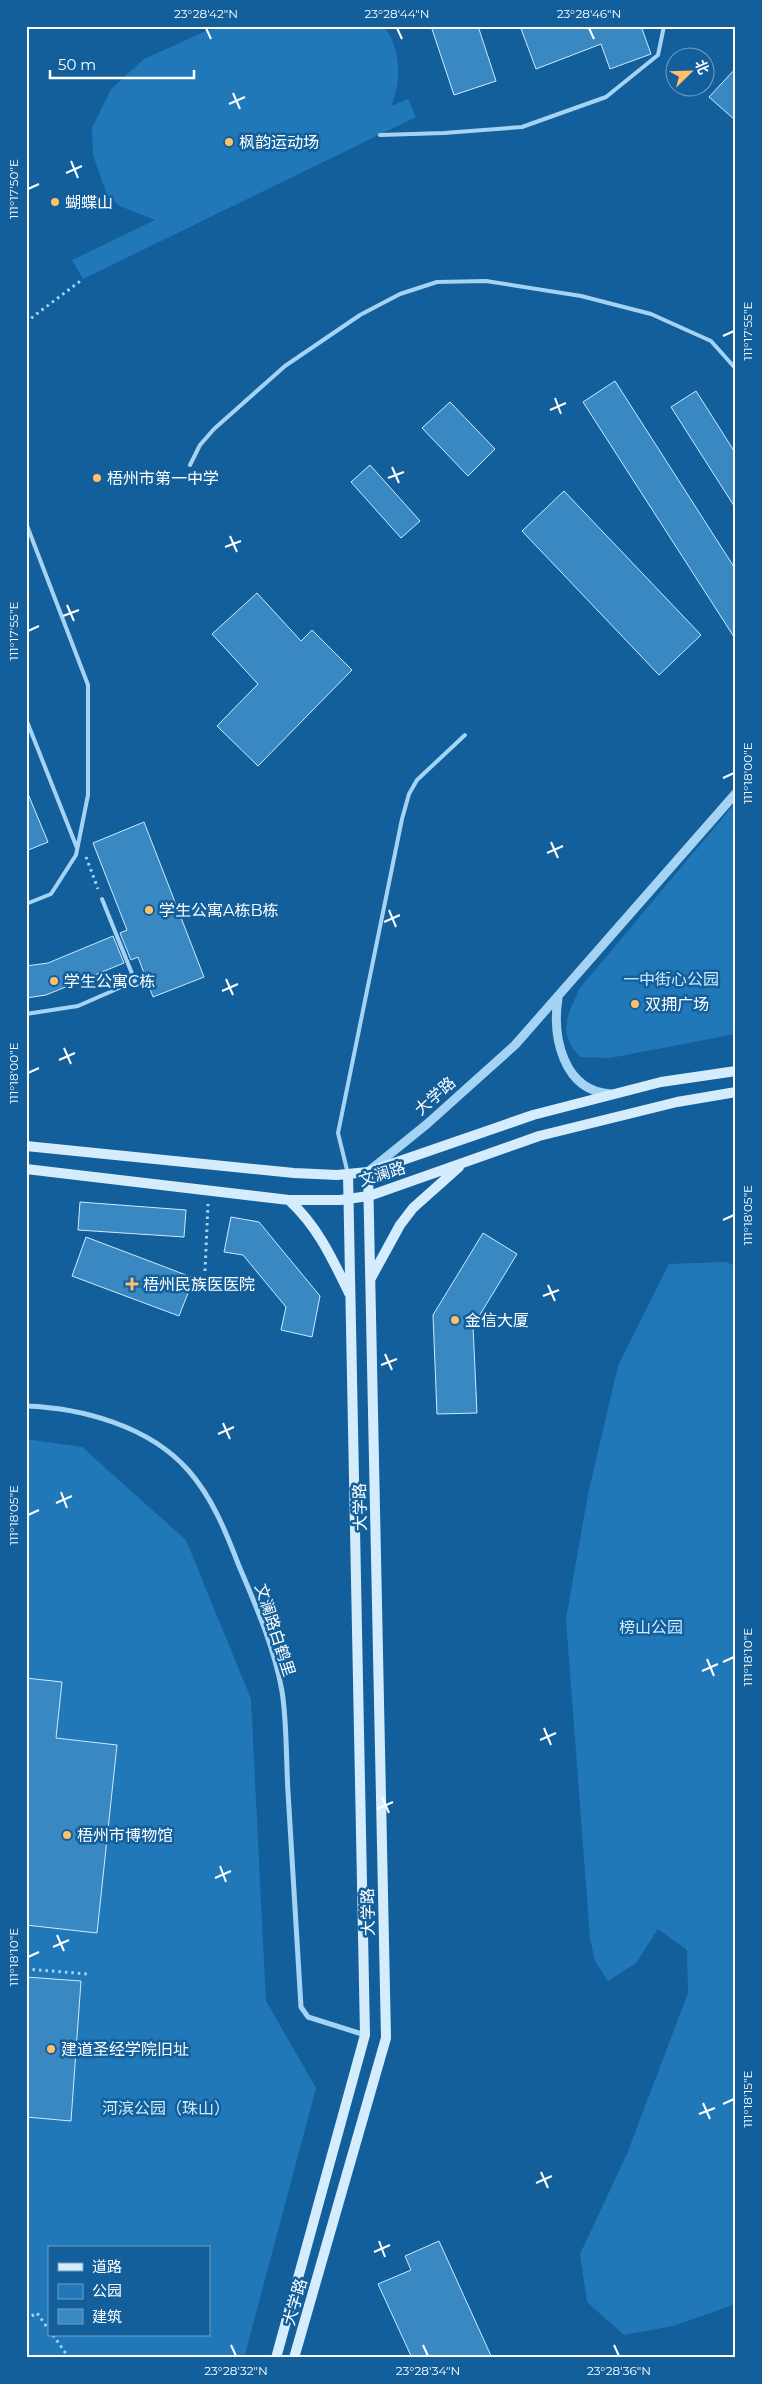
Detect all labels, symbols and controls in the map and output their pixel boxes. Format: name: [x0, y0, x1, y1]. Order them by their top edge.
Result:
text: 23°28'42"N: [174, 6, 238, 21]
text: 23°28'44"N: [365, 6, 429, 21]
text: 23°28'46"N: [557, 6, 621, 21]
scale bar: [50, 48, 194, 80]
north arrow: [664, 48, 714, 98]
text: 50 m: [58, 55, 96, 74]
text: 北: [691, 57, 713, 77]
place label: 枫韵运动场: [239, 133, 319, 152]
marker: 枫韵运动场: [223, 136, 235, 148]
text: 111°17'50"E: [6, 159, 21, 219]
place label: 蝴蝶山: [65, 193, 113, 212]
marker: 蝴蝶山: [49, 196, 61, 208]
text: 111°17'55"E: [740, 302, 755, 360]
place label: 梧州市第一中学: [107, 469, 219, 488]
marker: 梧州市第一中学: [91, 472, 103, 484]
text: 111°17'55"E: [6, 602, 21, 660]
text: 111°18'00"E: [740, 742, 755, 804]
place label: 学生公寓A栋B栋: [159, 901, 279, 920]
marker: 学生公寓A栋B栋: [143, 904, 155, 916]
park label: 一中街心公园: [623, 970, 719, 989]
place label: 学生公寓C栋: [64, 972, 155, 991]
marker: 学生公寓C栋: [48, 975, 60, 987]
place label: 双拥广场: [645, 995, 709, 1014]
marker: 双拥广场: [629, 998, 641, 1010]
text: 111°18'00"E: [6, 1042, 21, 1104]
street label: 大学路: [411, 1073, 459, 1119]
street label: 文澜路: [356, 1158, 408, 1190]
text: 111°18'05"E: [740, 1185, 755, 1245]
place label: 梧州民族医医院: [143, 1275, 255, 1294]
marker: 梧州民族医医院: [125, 1277, 139, 1291]
place label: 金信大厦: [465, 1311, 529, 1330]
marker: 金信大厦: [449, 1314, 461, 1326]
street label: 大学路: [350, 1483, 370, 1531]
text: 111°18'05"E: [6, 1485, 21, 1545]
street label: 文澜路白鹤里: [251, 1581, 299, 1679]
park label: 榜山公园: [619, 1618, 683, 1637]
text: 111°18'10"E: [740, 1628, 755, 1686]
place label: 梧州市博物馆: [77, 1826, 173, 1845]
marker: 梧州市博物馆: [61, 1829, 73, 1841]
street label: 大学路: [358, 1888, 378, 1936]
text: 111°18'10"E: [6, 1928, 21, 1986]
place label: 建道圣经学院旧址: [61, 2040, 189, 2059]
marker: 建道圣经学院旧址: [45, 2043, 57, 2055]
text: 111°18'15"E: [740, 2070, 755, 2128]
park label: 河滨公园（珠山）: [102, 2099, 230, 2118]
legend: [48, 2246, 210, 2336]
text: 道路: [92, 2257, 122, 2276]
street label: 大学路: [279, 2276, 311, 2328]
text: 公园: [92, 2281, 122, 2300]
text: 建筑: [92, 2307, 122, 2326]
text: 23°28'32"N: [204, 2363, 268, 2378]
text: 23°28'34"N: [396, 2363, 460, 2378]
text: 23°28'36"N: [587, 2363, 651, 2378]

